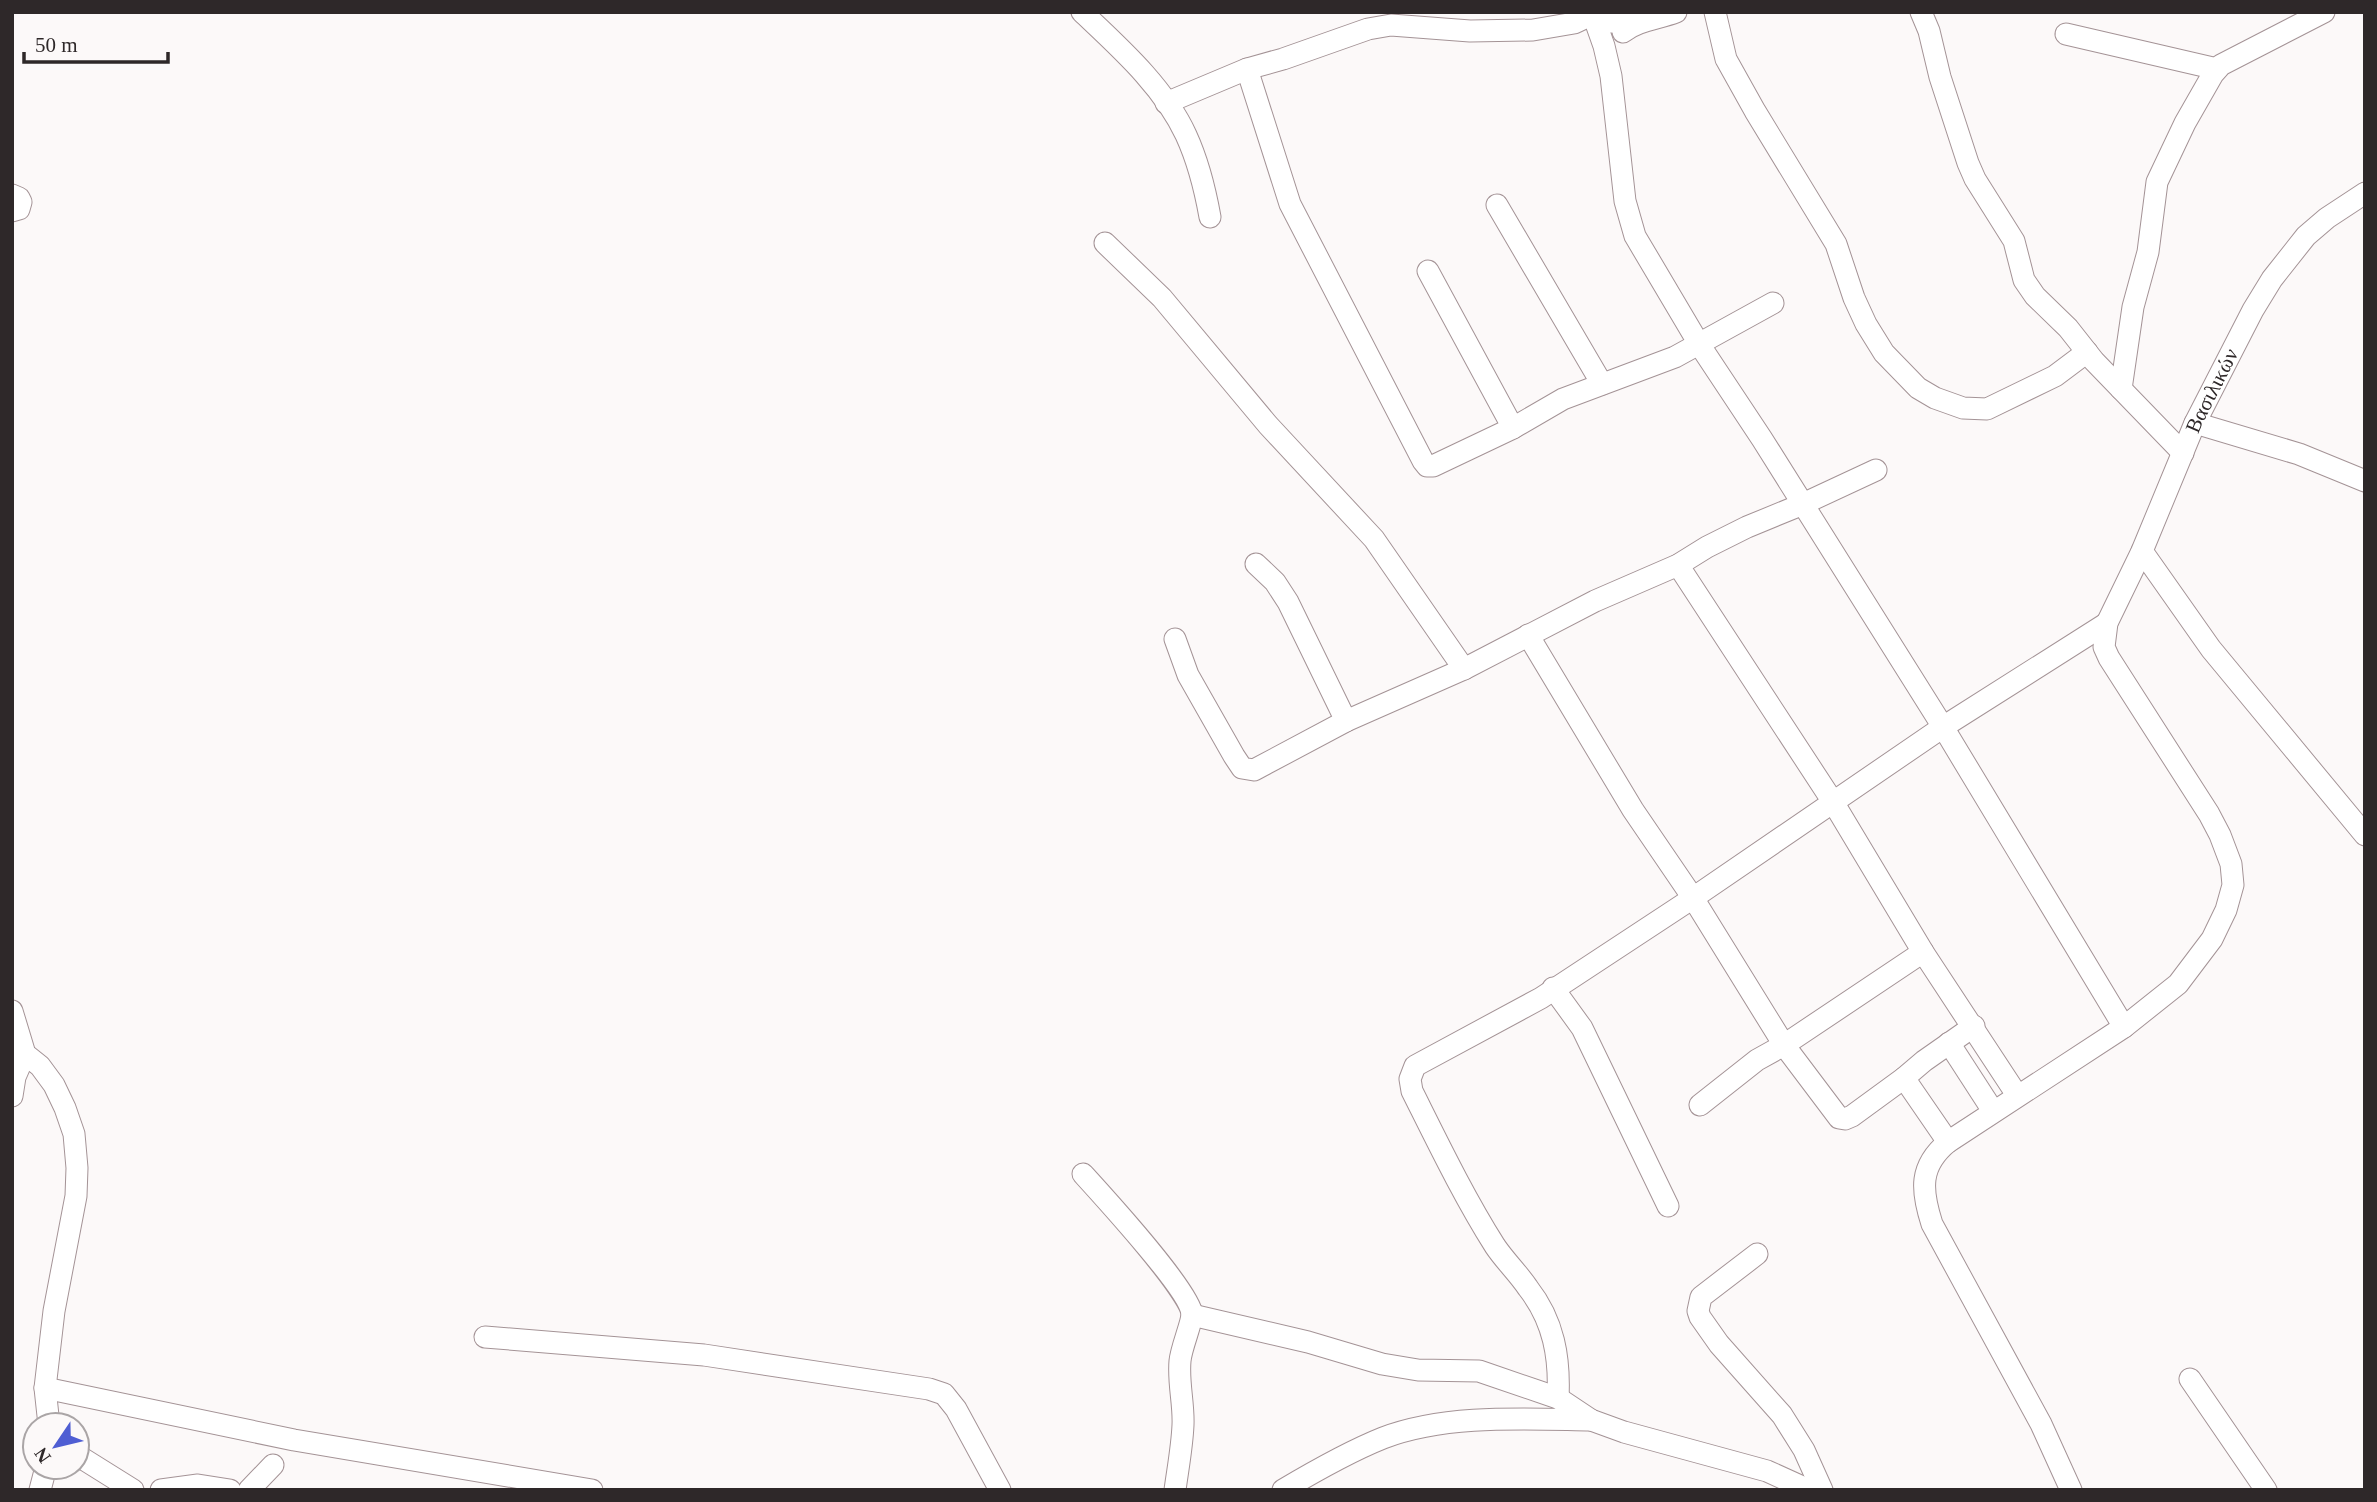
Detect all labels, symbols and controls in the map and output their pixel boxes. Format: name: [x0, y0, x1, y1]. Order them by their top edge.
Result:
scale bar: [24, 21, 168, 65]
text: 50 m: [35, 33, 78, 57]
street label: Βασιλικών: [2180, 344, 2243, 436]
north arrow: [21, 1411, 91, 1481]
text: N: [30, 1444, 55, 1467]

